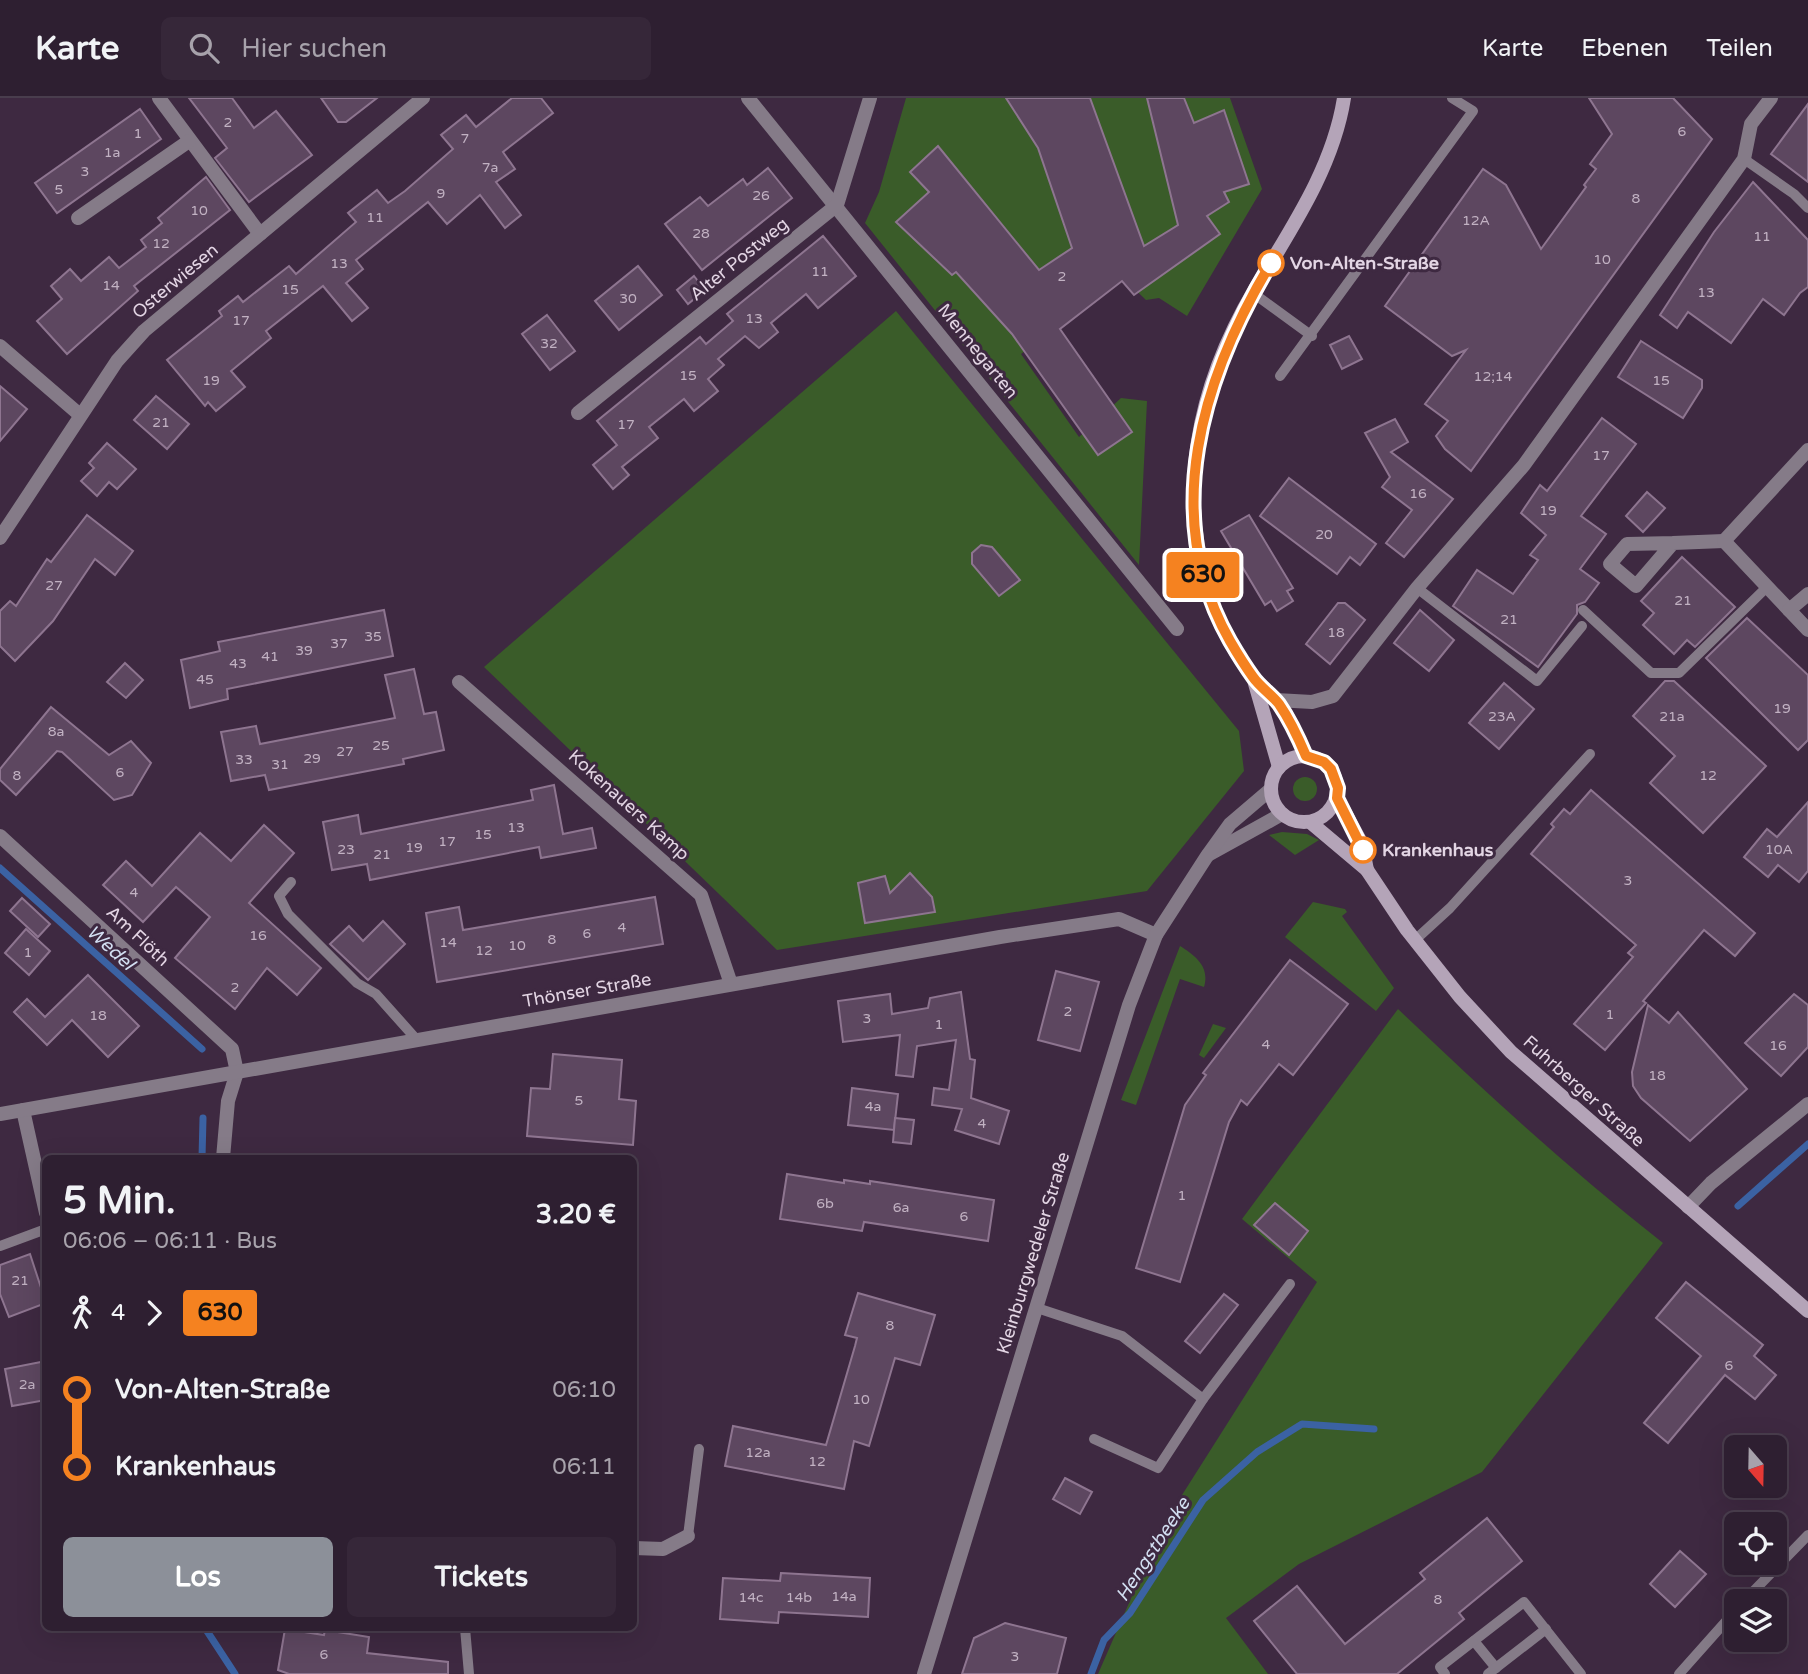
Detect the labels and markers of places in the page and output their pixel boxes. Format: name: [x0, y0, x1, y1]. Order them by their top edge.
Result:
marker: Von-Alten-Straße: [1258, 250, 1284, 276]
place label: Von-Alten-Straße: [1290, 252, 1439, 274]
marker: Krankenhaus: [1350, 837, 1376, 863]
place label: Krankenhaus: [1382, 839, 1494, 861]

